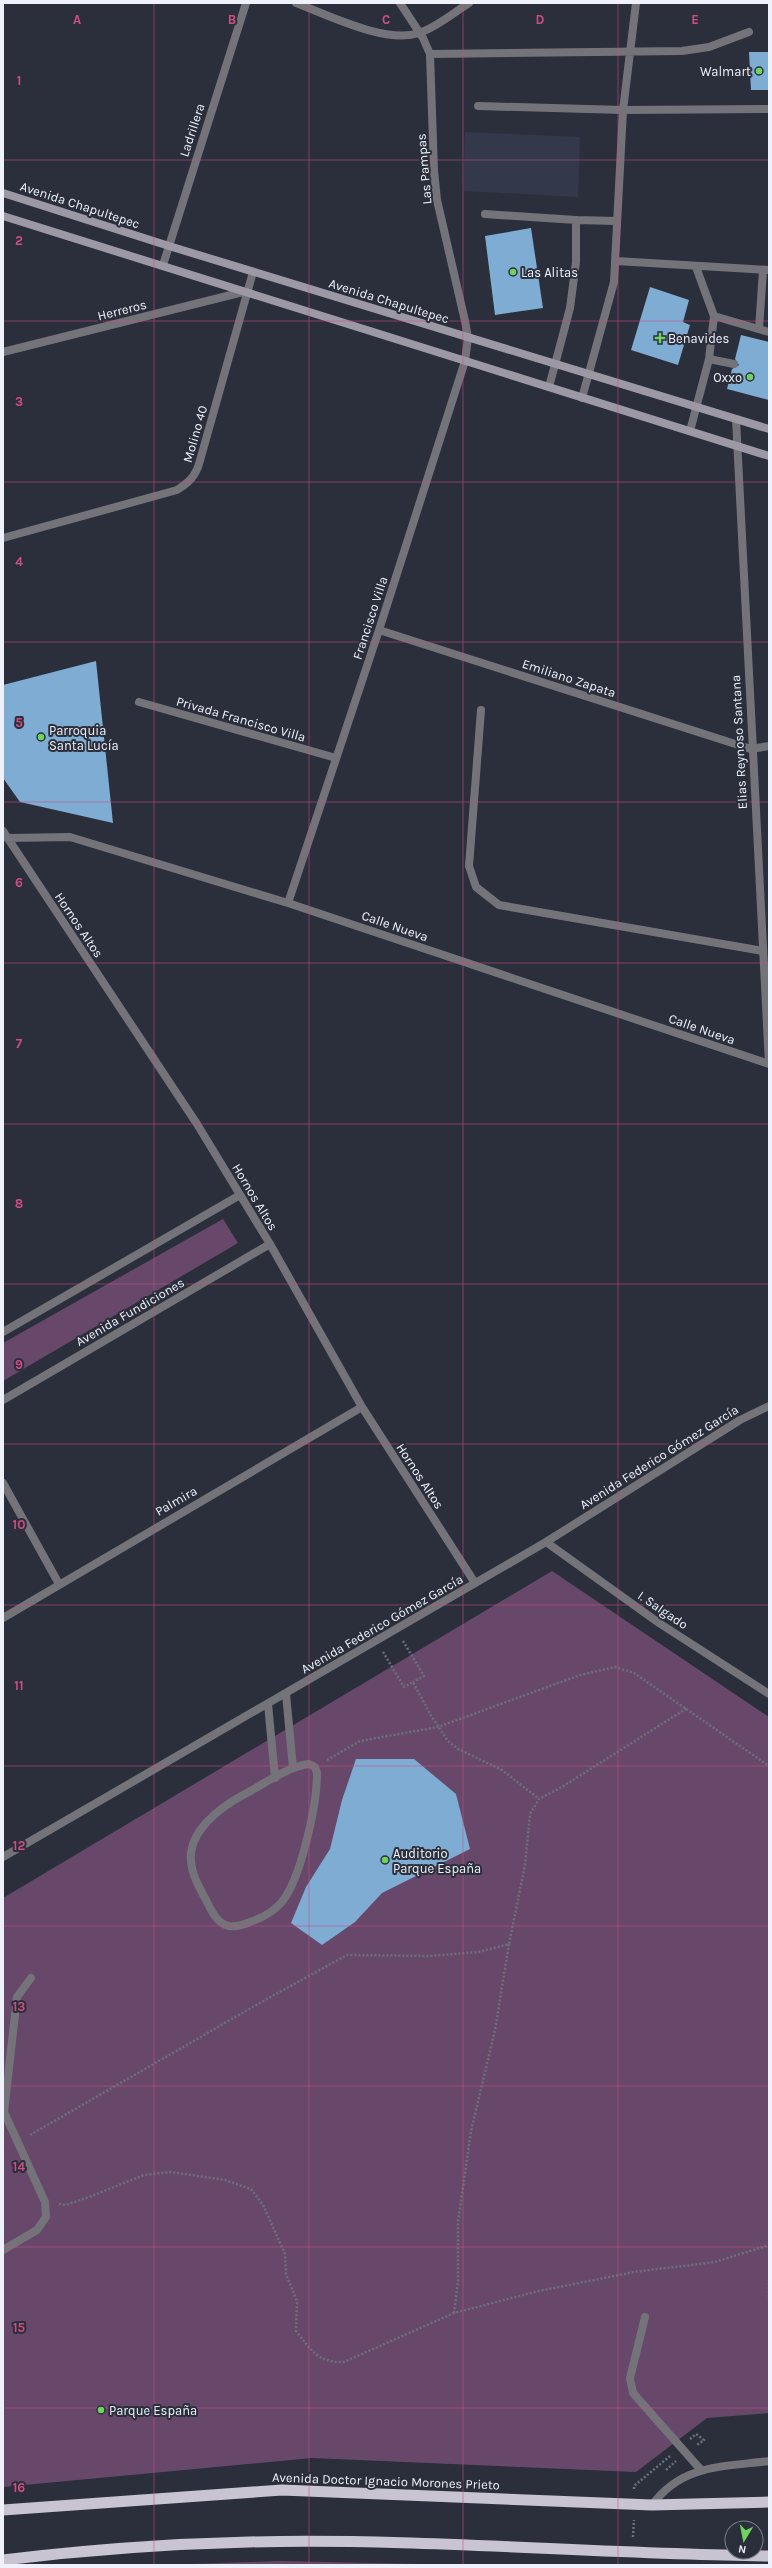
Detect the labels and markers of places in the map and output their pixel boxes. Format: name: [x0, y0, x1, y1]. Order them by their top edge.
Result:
place label: Walmart: [700, 64, 751, 79]
marker: Walmart: [754, 66, 764, 76]
place label: Las Alitas: [521, 265, 578, 280]
marker: Las Alitas: [508, 267, 518, 277]
place label: Benavides: [668, 331, 730, 346]
marker: Benavides: [655, 333, 665, 343]
place label: Oxxo: [713, 370, 742, 385]
marker: Oxxo: [745, 372, 755, 382]
place label: Parroquia Santa Lucía: [49, 723, 119, 753]
marker: Parroquia Santa Lucía: [36, 732, 46, 742]
place label: Auditorio Parque España: [393, 1846, 481, 1877]
marker: Auditorio Parque España: [380, 1855, 390, 1865]
place label: Parque España: [109, 2403, 197, 2419]
marker: Parque España: [96, 2405, 106, 2415]

